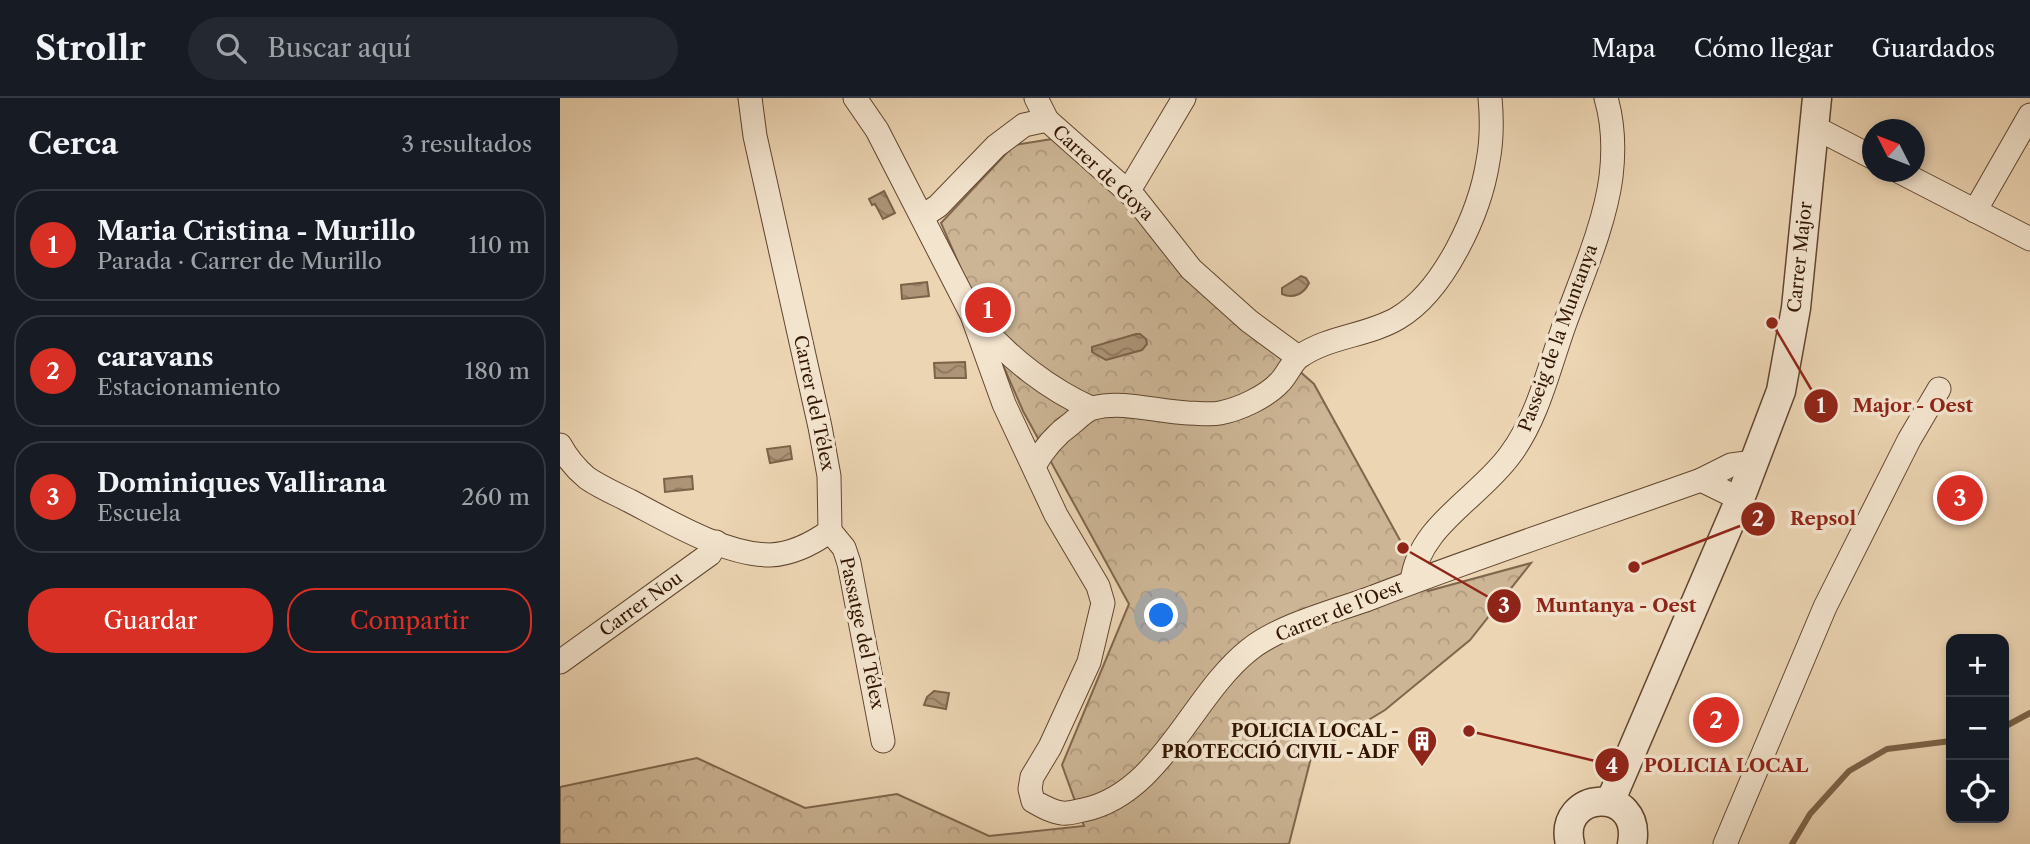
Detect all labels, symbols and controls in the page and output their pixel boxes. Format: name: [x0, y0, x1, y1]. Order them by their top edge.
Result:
search box: [188, 17, 678, 80]
text: Strollr: [35, 28, 146, 69]
icon: search: [212, 29, 250, 67]
text: Buscar aquí: [268, 32, 411, 64]
text: Mapa: [1591, 34, 1656, 63]
text: Cómo llegar: [1694, 34, 1833, 63]
text: Guardados: [1871, 34, 1995, 63]
north arrow: [1862, 119, 1925, 182]
street label: Carrer de Goya: [1048, 121, 1159, 226]
text: Cerca: [28, 125, 118, 162]
text: 3 resultados: [402, 130, 532, 158]
street label: Carrer Major: [1783, 200, 1817, 314]
text: Maria Cristina - Murillo: [97, 215, 415, 247]
text: 1: [48, 231, 58, 259]
text: 110 m: [469, 231, 530, 259]
street label: Passeig de la Muntanya: [1514, 241, 1602, 435]
text: Parada · Carrer de Murillo: [97, 247, 382, 275]
pin: 1: [965, 284, 1011, 336]
street label: Carrer del Télex: [789, 333, 839, 473]
text: caravans: [97, 341, 214, 373]
text: 2: [46, 357, 60, 385]
text: 180 m: [465, 357, 530, 385]
text: Estacionamiento: [97, 373, 281, 401]
callout: Major - Oest: [1803, 386, 1987, 426]
text: 1: [1816, 393, 1826, 418]
text: Major - Oest: [1853, 394, 1974, 417]
text: Dominiques Vallirana: [97, 467, 387, 499]
pin: 3: [1937, 472, 1983, 524]
text: 3: [47, 483, 60, 511]
text: 260 m: [461, 483, 530, 511]
text: Escuela: [97, 499, 181, 527]
callout: Repsol: [1740, 499, 1870, 539]
text: 2: [1752, 506, 1764, 531]
text: Repsol: [1790, 507, 1856, 530]
street label: Passatge del Télex: [835, 555, 889, 711]
street label: Carrer Nou: [595, 567, 687, 641]
street label: Carrer de l'Oest: [1272, 575, 1406, 646]
callout: Muntanya - Oest: [1487, 586, 1711, 626]
button: Guardar: [28, 588, 273, 653]
button: Compartir: [287, 588, 532, 653]
text: 3: [1498, 593, 1510, 618]
text: Muntanya - Oest: [1536, 594, 1697, 617]
your location: [1144, 598, 1178, 632]
map controls: [1946, 634, 2009, 823]
button: +: [1946, 634, 2009, 697]
pin: 2: [1693, 694, 1739, 746]
button: −: [1946, 697, 2009, 760]
place label: POLICIA LOCAL - PROTECCIÓ CIVIL - ADF: [1161, 720, 1399, 763]
building icon: POLICIA LOCAL - PROTECCIÓ CIVIL - ADF: [1405, 724, 1439, 768]
callout: POLICIA LOCAL: [1595, 745, 1823, 785]
text: 4: [1606, 753, 1618, 778]
text: POLICIA LOCAL: [1644, 754, 1808, 777]
button: locate: [1946, 760, 2009, 823]

